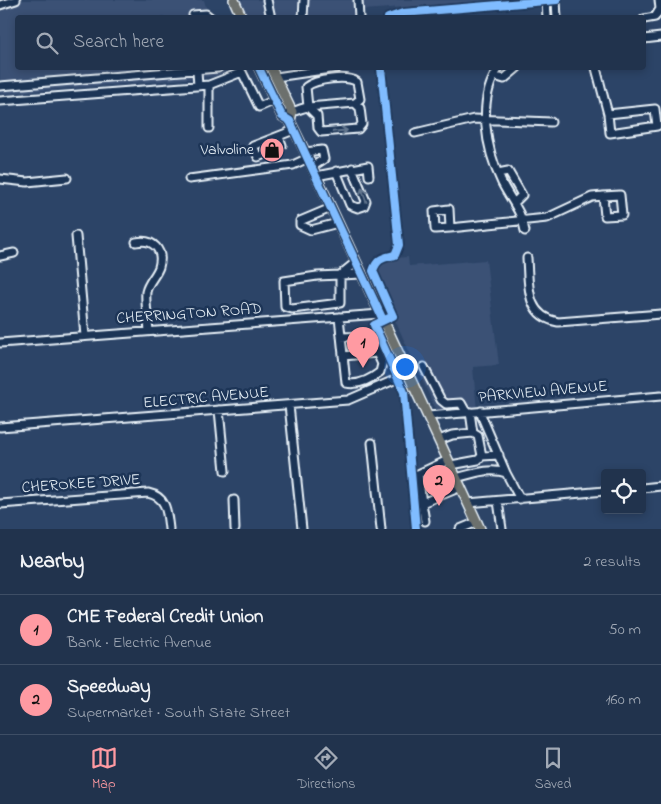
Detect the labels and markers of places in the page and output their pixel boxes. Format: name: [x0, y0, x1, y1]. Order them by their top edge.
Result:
shop icon: Valvoline: [259, 137, 285, 163]
place label: Valvoline: [200, 138, 255, 162]
pin: 1: [347, 327, 379, 368]
pin: 2: [423, 465, 455, 506]

